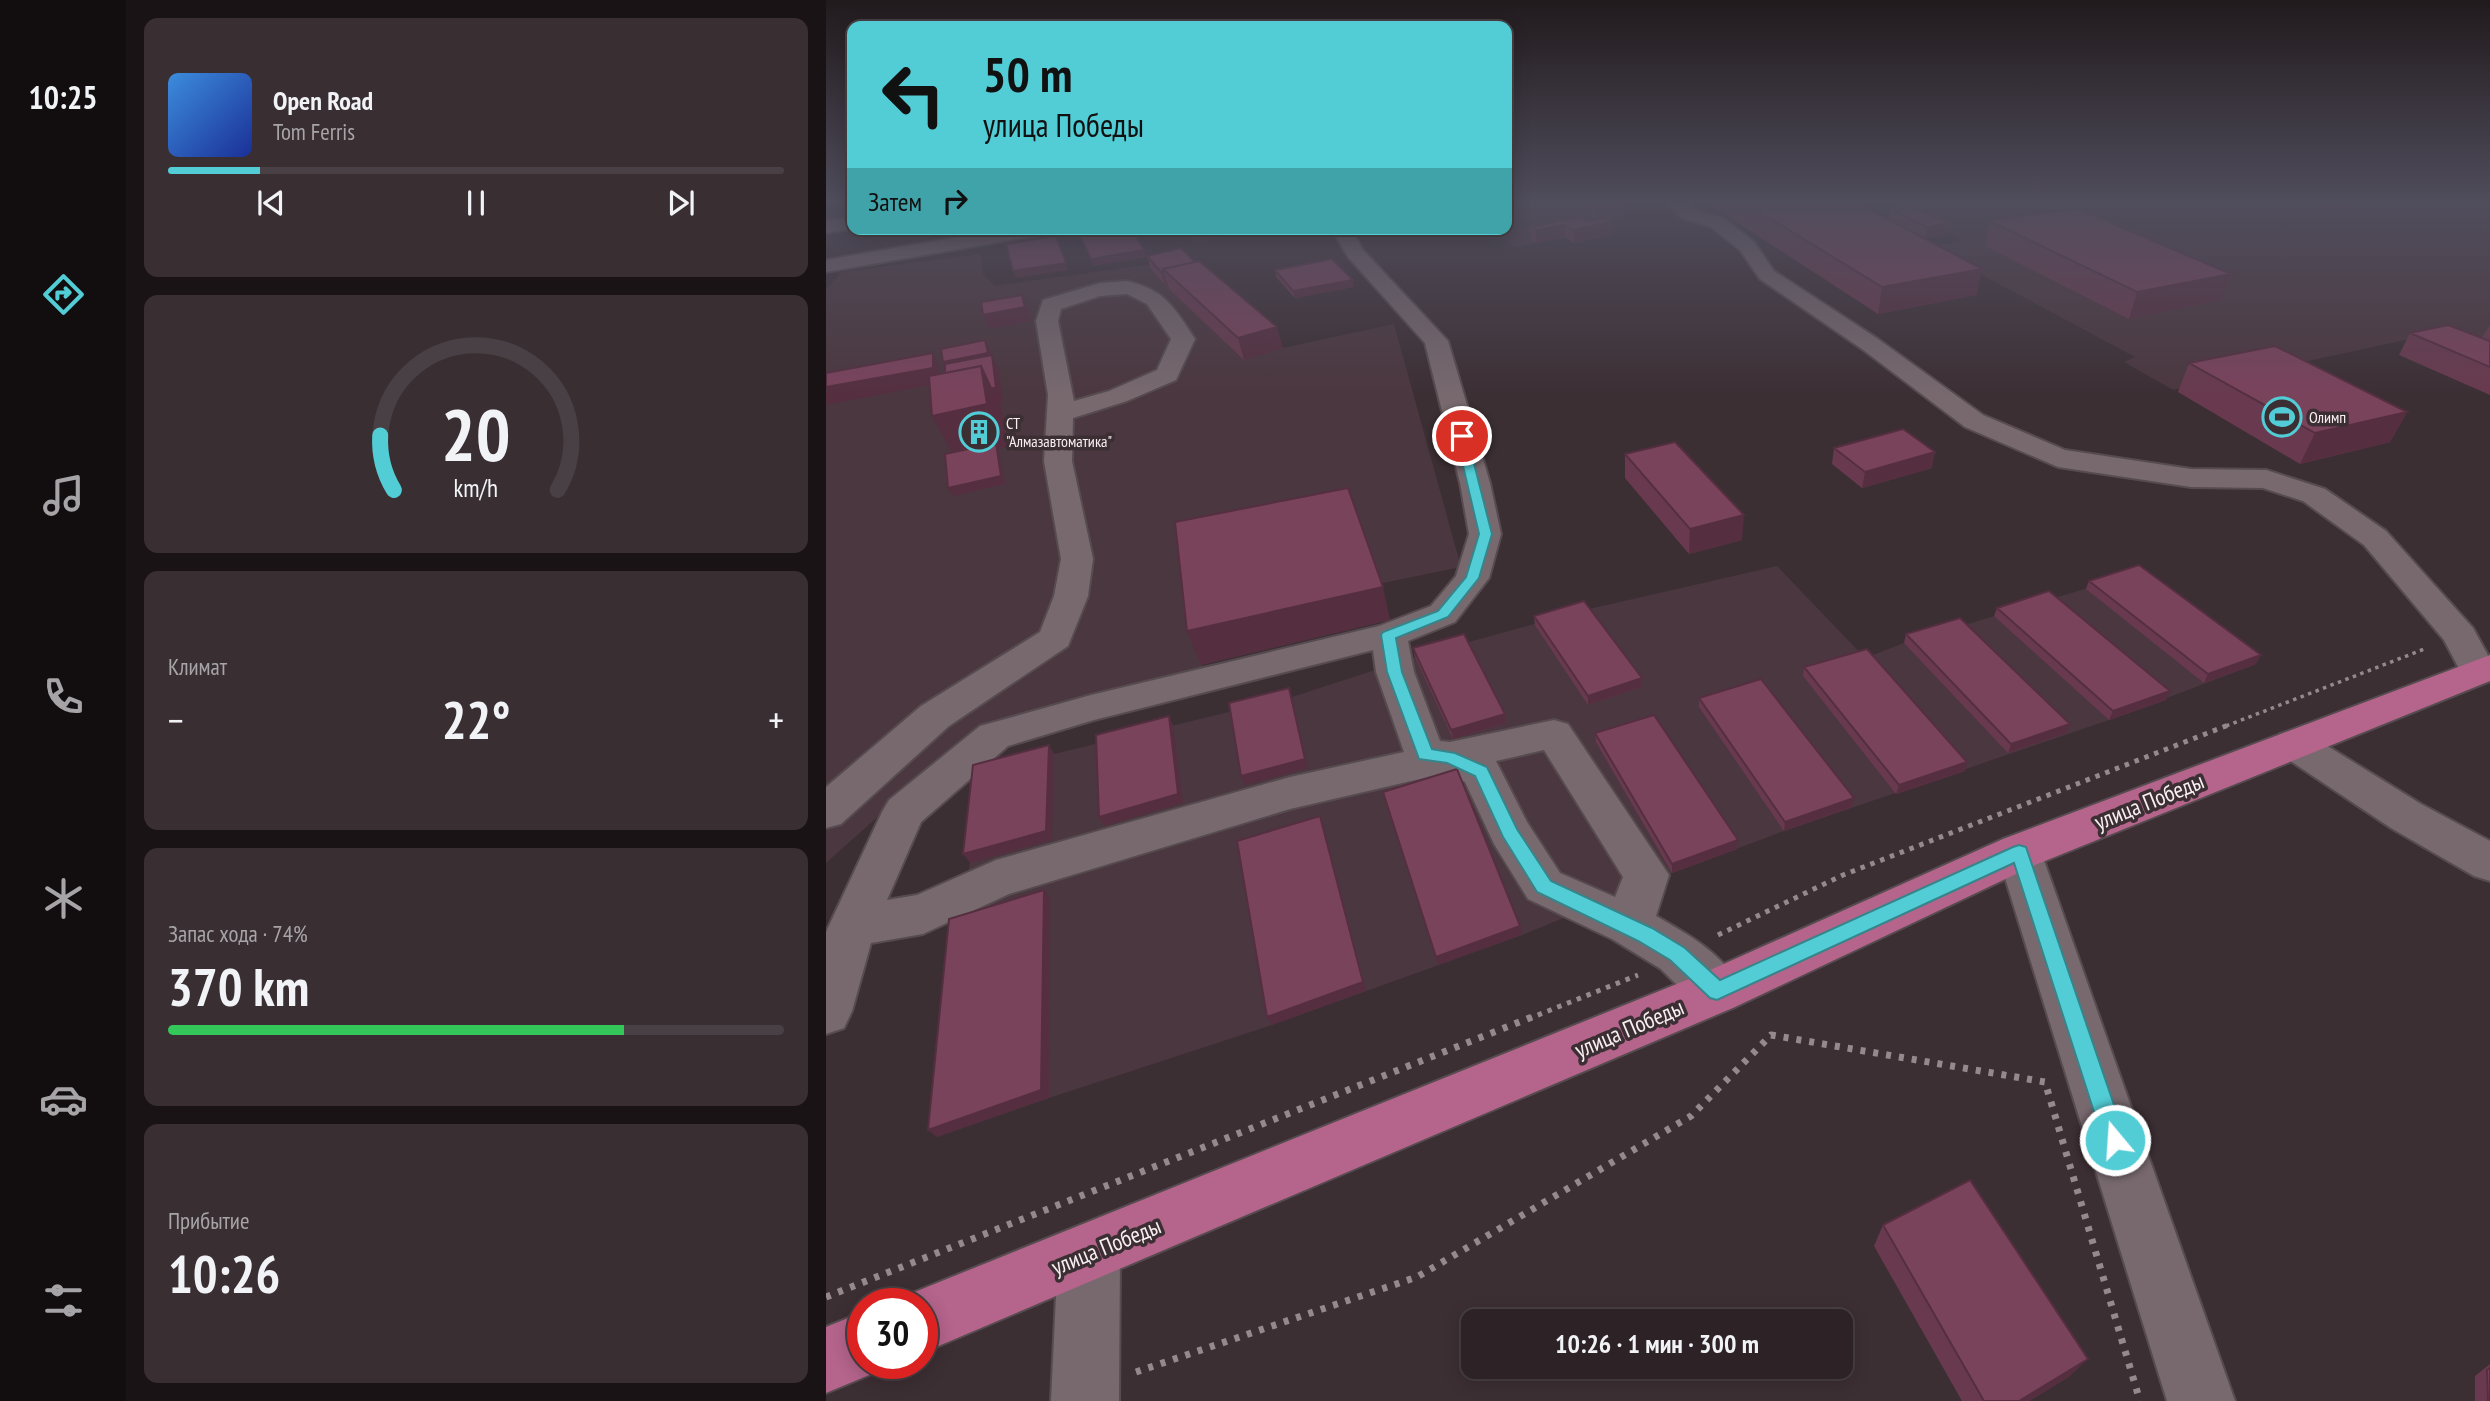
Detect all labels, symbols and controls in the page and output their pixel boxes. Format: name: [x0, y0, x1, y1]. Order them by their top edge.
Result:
text: 50 m: [983, 42, 1072, 106]
icon: left: [868, 49, 959, 140]
text: 10:25: [28, 76, 98, 118]
text: Open Road: [273, 84, 373, 117]
text: улица Победы: [983, 104, 1144, 146]
text: Tom Ferris: [273, 117, 355, 146]
icon: right: [936, 182, 974, 220]
icon: previous: [252, 184, 290, 222]
icon: pause: [457, 184, 495, 222]
icon: next: [662, 184, 700, 222]
text: Затем: [868, 185, 922, 218]
icon: directions: [39, 270, 88, 319]
text: 20: [441, 386, 511, 480]
sports icon: Олимп: [2261, 396, 2303, 438]
pin: [1432, 406, 1492, 466]
place label: Олимп: [2309, 407, 2346, 427]
building icon: СТ "Алмазавтоматика": [958, 411, 1000, 453]
place label: СТ "Алмазавтоматика": [1006, 413, 1112, 451]
icon: arrive: [1443, 417, 1481, 455]
icon: music: [39, 471, 88, 520]
text: km/h: [454, 472, 498, 504]
text: Климат: [168, 652, 227, 681]
icon: phone: [39, 672, 88, 721]
text: 22°: [442, 686, 510, 753]
text: −: [168, 695, 184, 744]
text: +: [768, 695, 784, 744]
street label: улица Победы: [2090, 766, 2208, 836]
icon: climate: [39, 874, 88, 923]
text: Запас хода · 74%: [168, 919, 308, 948]
text: 370 km: [168, 953, 309, 1020]
street label: улица Победы: [1570, 992, 1688, 1064]
icon: car: [39, 1075, 88, 1124]
position arrow: [2078, 1103, 2152, 1177]
text: Прибытие: [168, 1206, 249, 1235]
street label: улица Победы: [1047, 1211, 1165, 1281]
text: 10:26: [168, 1240, 280, 1307]
icon: filters: [39, 1276, 88, 1325]
speed limit sign: 30: [847, 1288, 938, 1379]
text: 10:26 · 1 мин · 300 m: [1555, 1327, 1759, 1360]

